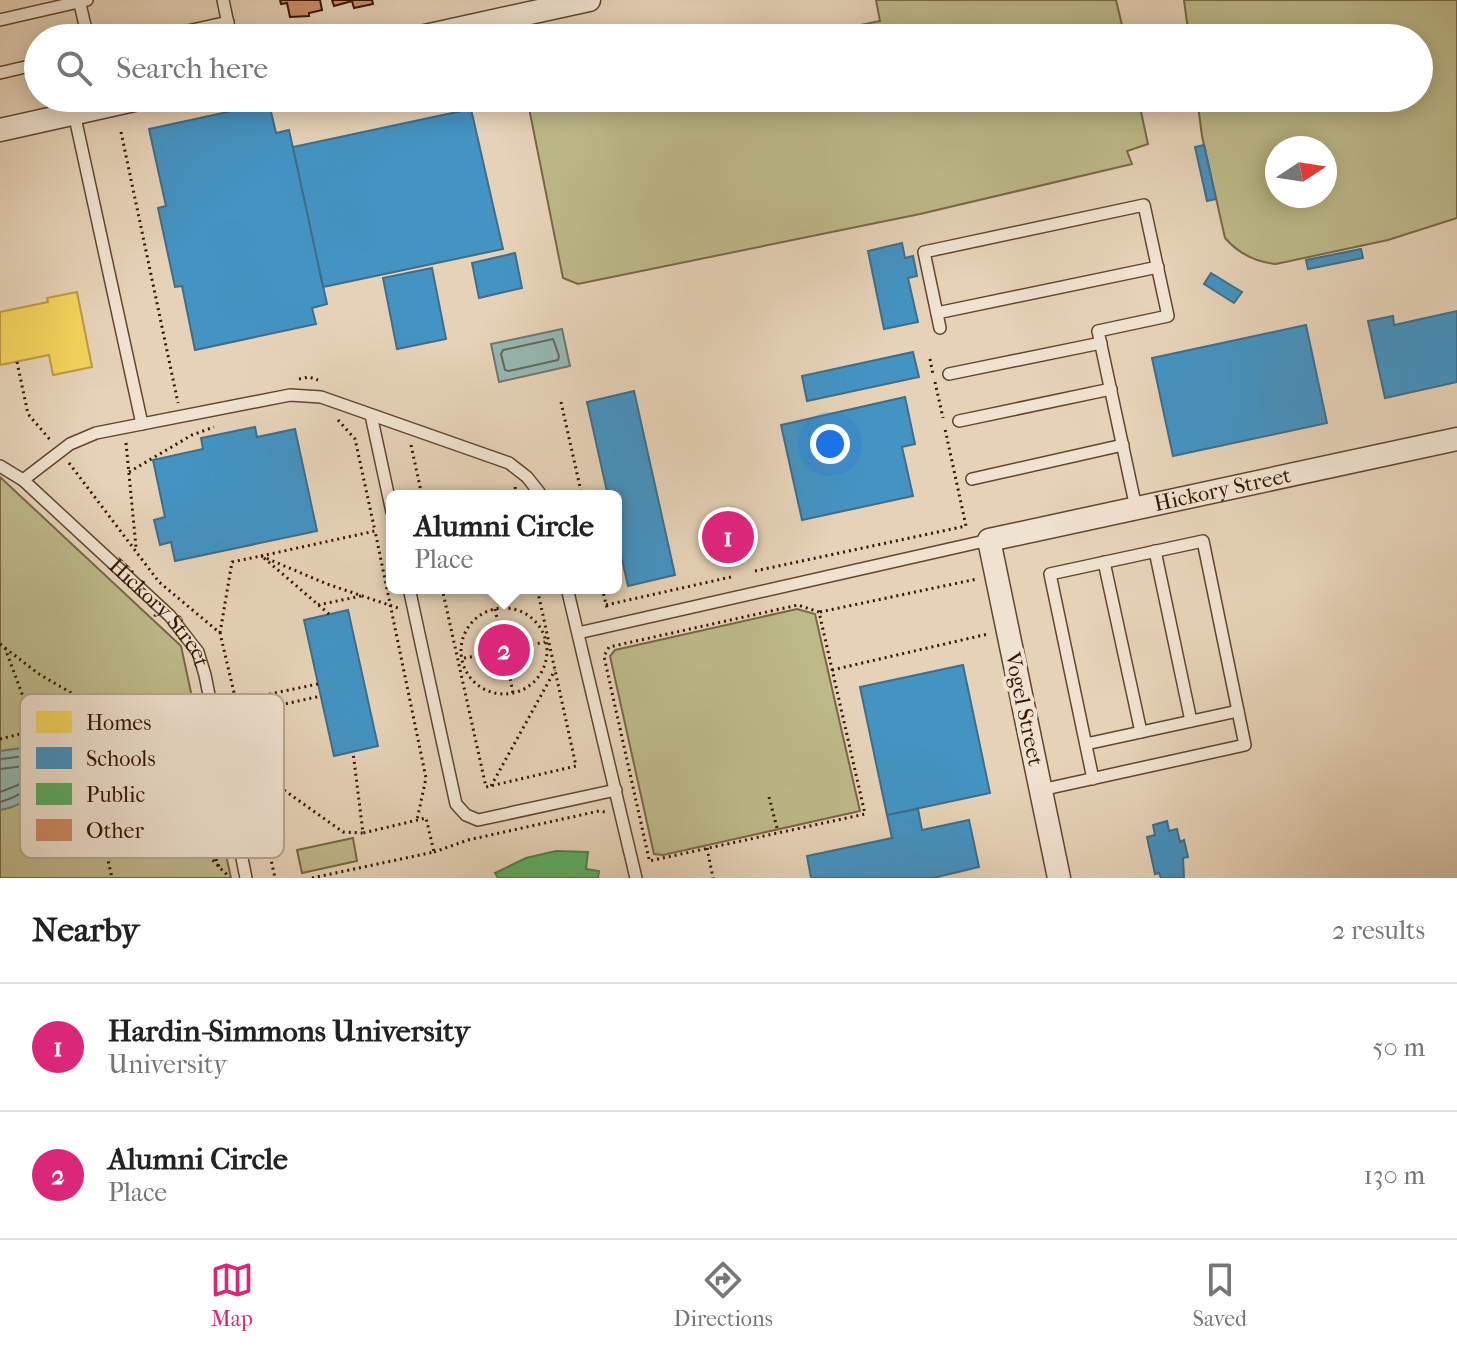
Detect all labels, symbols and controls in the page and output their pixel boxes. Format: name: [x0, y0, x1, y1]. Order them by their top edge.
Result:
search box: [24, 24, 1433, 112]
icon: search: [52, 46, 96, 90]
text: Search here: [116, 51, 268, 86]
north arrow: [1265, 136, 1337, 208]
your location: [810, 424, 850, 464]
street label: Hickory Street: [1152, 462, 1293, 517]
popup: [386, 490, 622, 594]
pin: 1: [702, 507, 754, 567]
text: Alumni Circle: [414, 509, 594, 544]
text: Place: [414, 544, 473, 575]
street label: Hickory Street: [103, 553, 215, 670]
pin: 2: [478, 620, 530, 680]
street label: Vogel Street: [999, 649, 1049, 768]
legend: [20, 694, 284, 858]
text: Homes: [86, 710, 151, 736]
text: Schools: [86, 746, 156, 772]
text: Public: [86, 782, 145, 808]
text: Other: [86, 818, 144, 844]
text: Nearby: [32, 910, 139, 950]
text: 2 results: [1332, 915, 1425, 946]
text: Hardin-Simmons University: [108, 1014, 470, 1049]
text: 1: [53, 1032, 63, 1063]
text: 50 m: [1372, 1032, 1425, 1063]
text: University: [108, 1049, 227, 1080]
text: Alumni Circle: [108, 1142, 288, 1177]
text: 2: [51, 1160, 65, 1191]
text: 130 m: [1364, 1160, 1425, 1191]
text: Place: [108, 1177, 167, 1208]
tab: Map: [210, 1258, 254, 1332]
tab: Directions: [674, 1258, 773, 1332]
tab: Saved: [1193, 1258, 1247, 1332]

